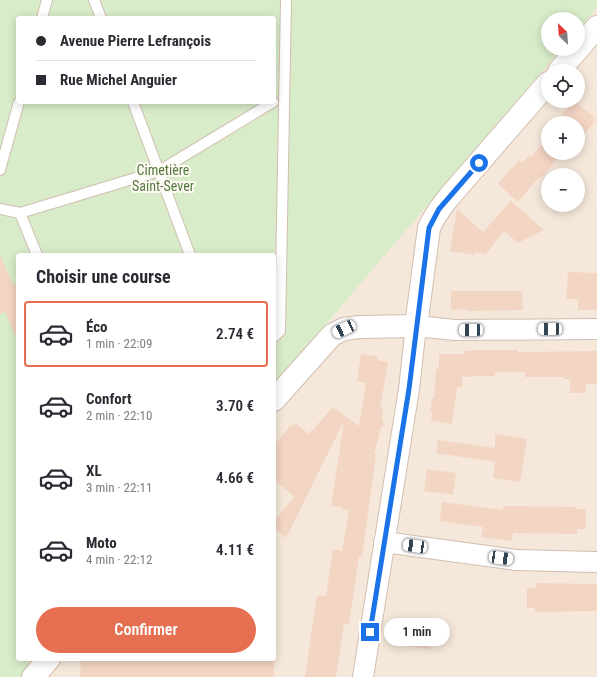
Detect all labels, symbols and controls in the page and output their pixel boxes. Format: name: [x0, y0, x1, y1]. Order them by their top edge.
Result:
north arrow: [541, 12, 585, 56]
map controls: [541, 12, 585, 212]
text: Avenue Pierre Lefrançois: [60, 32, 211, 50]
button: locate: [541, 64, 585, 108]
text: Rue Michel Anguier: [60, 71, 177, 89]
button: +: [541, 116, 585, 160]
route start: [470, 154, 488, 172]
park label: Cimetière Saint-Sever: [132, 162, 194, 194]
button: −: [541, 168, 585, 212]
text: Choisir une course: [36, 266, 171, 287]
icon: car: [38, 316, 74, 352]
text: Éco: [86, 318, 108, 336]
car: [331, 318, 357, 340]
car: [538, 323, 562, 335]
car: [459, 324, 483, 336]
text: 2.74 €: [216, 325, 254, 343]
text: 1 min · 22:09: [86, 336, 152, 351]
icon: car: [38, 388, 74, 424]
text: Confort: [86, 390, 132, 408]
text: 3.70 €: [216, 397, 254, 415]
text: 2 min · 22:10: [86, 408, 152, 423]
icon: car: [38, 460, 74, 496]
text: XL: [86, 462, 102, 480]
text: 4.66 €: [216, 469, 254, 487]
text: 3 min · 22:11: [86, 480, 152, 495]
icon: car: [38, 532, 74, 568]
text: Moto: [86, 534, 117, 552]
car: [402, 538, 428, 554]
text: 4.11 €: [216, 541, 254, 559]
car: [488, 550, 514, 566]
text: 4 min · 22:12: [86, 552, 152, 567]
button: Confirmer: [36, 607, 256, 653]
callout: 1 min: [384, 618, 450, 646]
route end: [361, 623, 379, 641]
text: 1 min: [403, 624, 431, 639]

